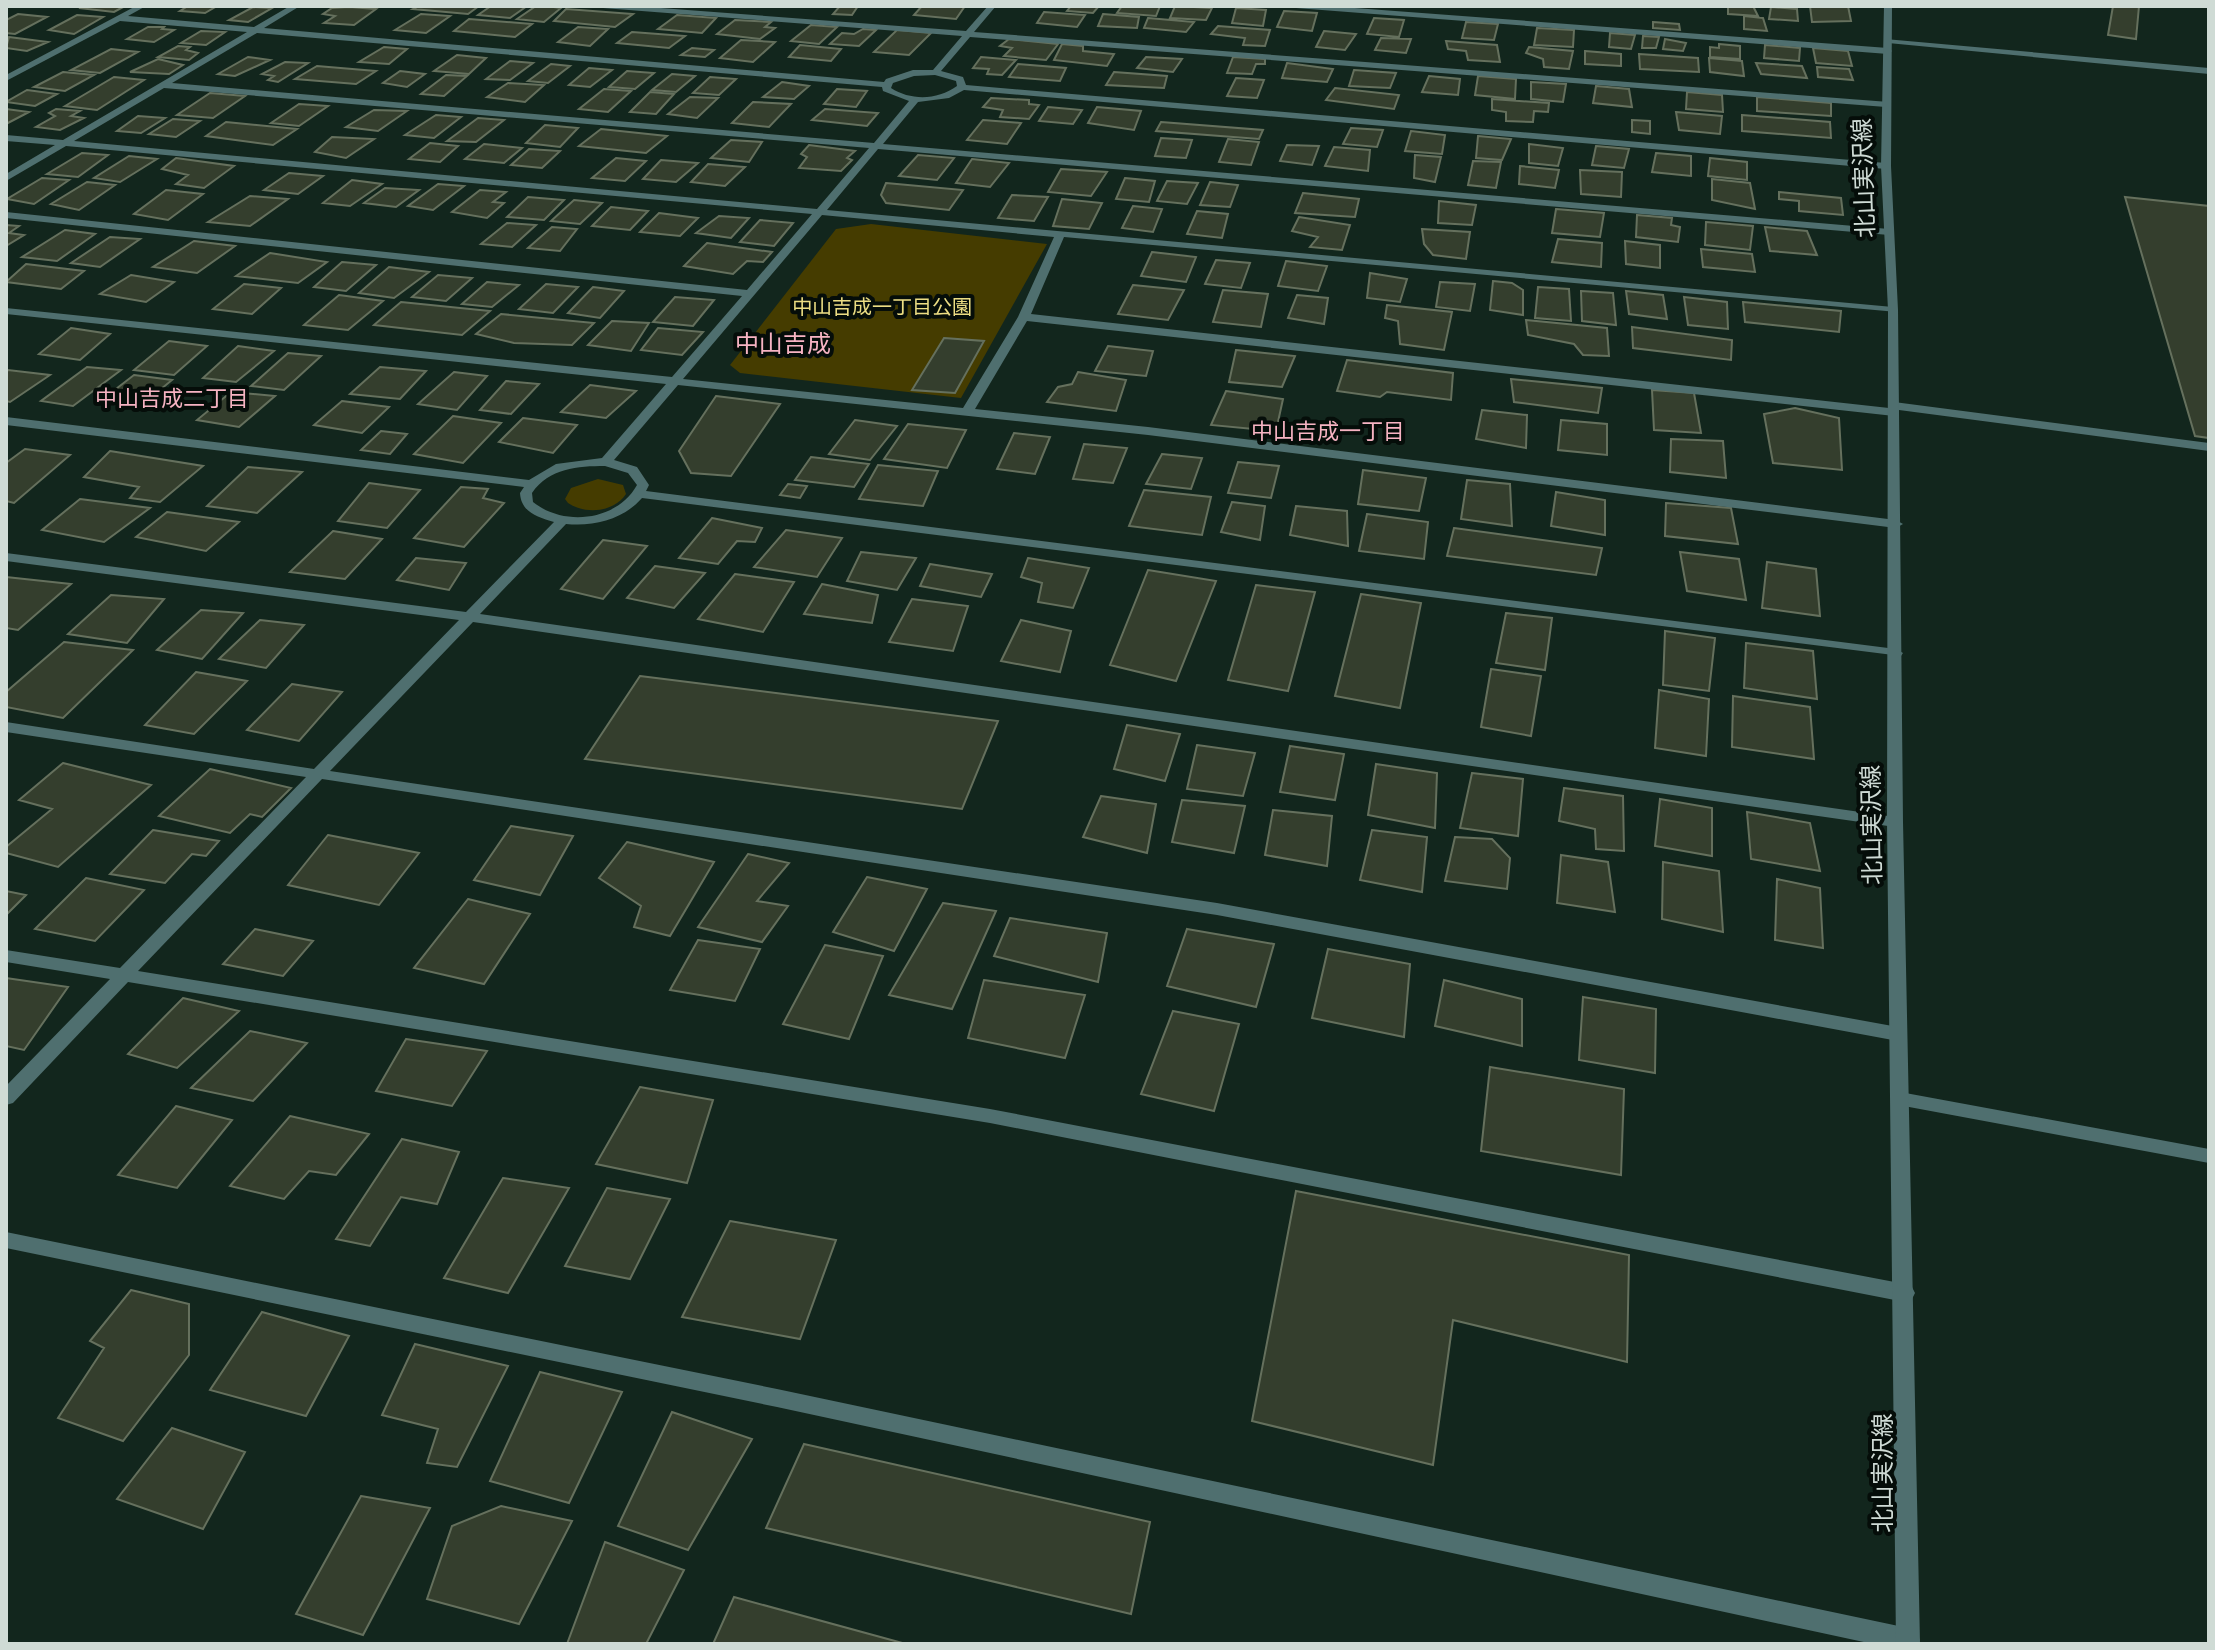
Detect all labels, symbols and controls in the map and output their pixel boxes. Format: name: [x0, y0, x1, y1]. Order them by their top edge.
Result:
street label: 北山実沢線: [1848, 118, 1880, 238]
park label: 中山吉成一丁目公園: [792, 295, 972, 319]
district label: 中山吉成: [735, 330, 831, 358]
district label: 中山吉成二丁目: [95, 385, 249, 412]
district label: 中山吉成一丁目: [1251, 418, 1405, 445]
street label: 北山実沢線: [1857, 765, 1887, 885]
street label: 北山実沢線: [1869, 1413, 1897, 1533]

